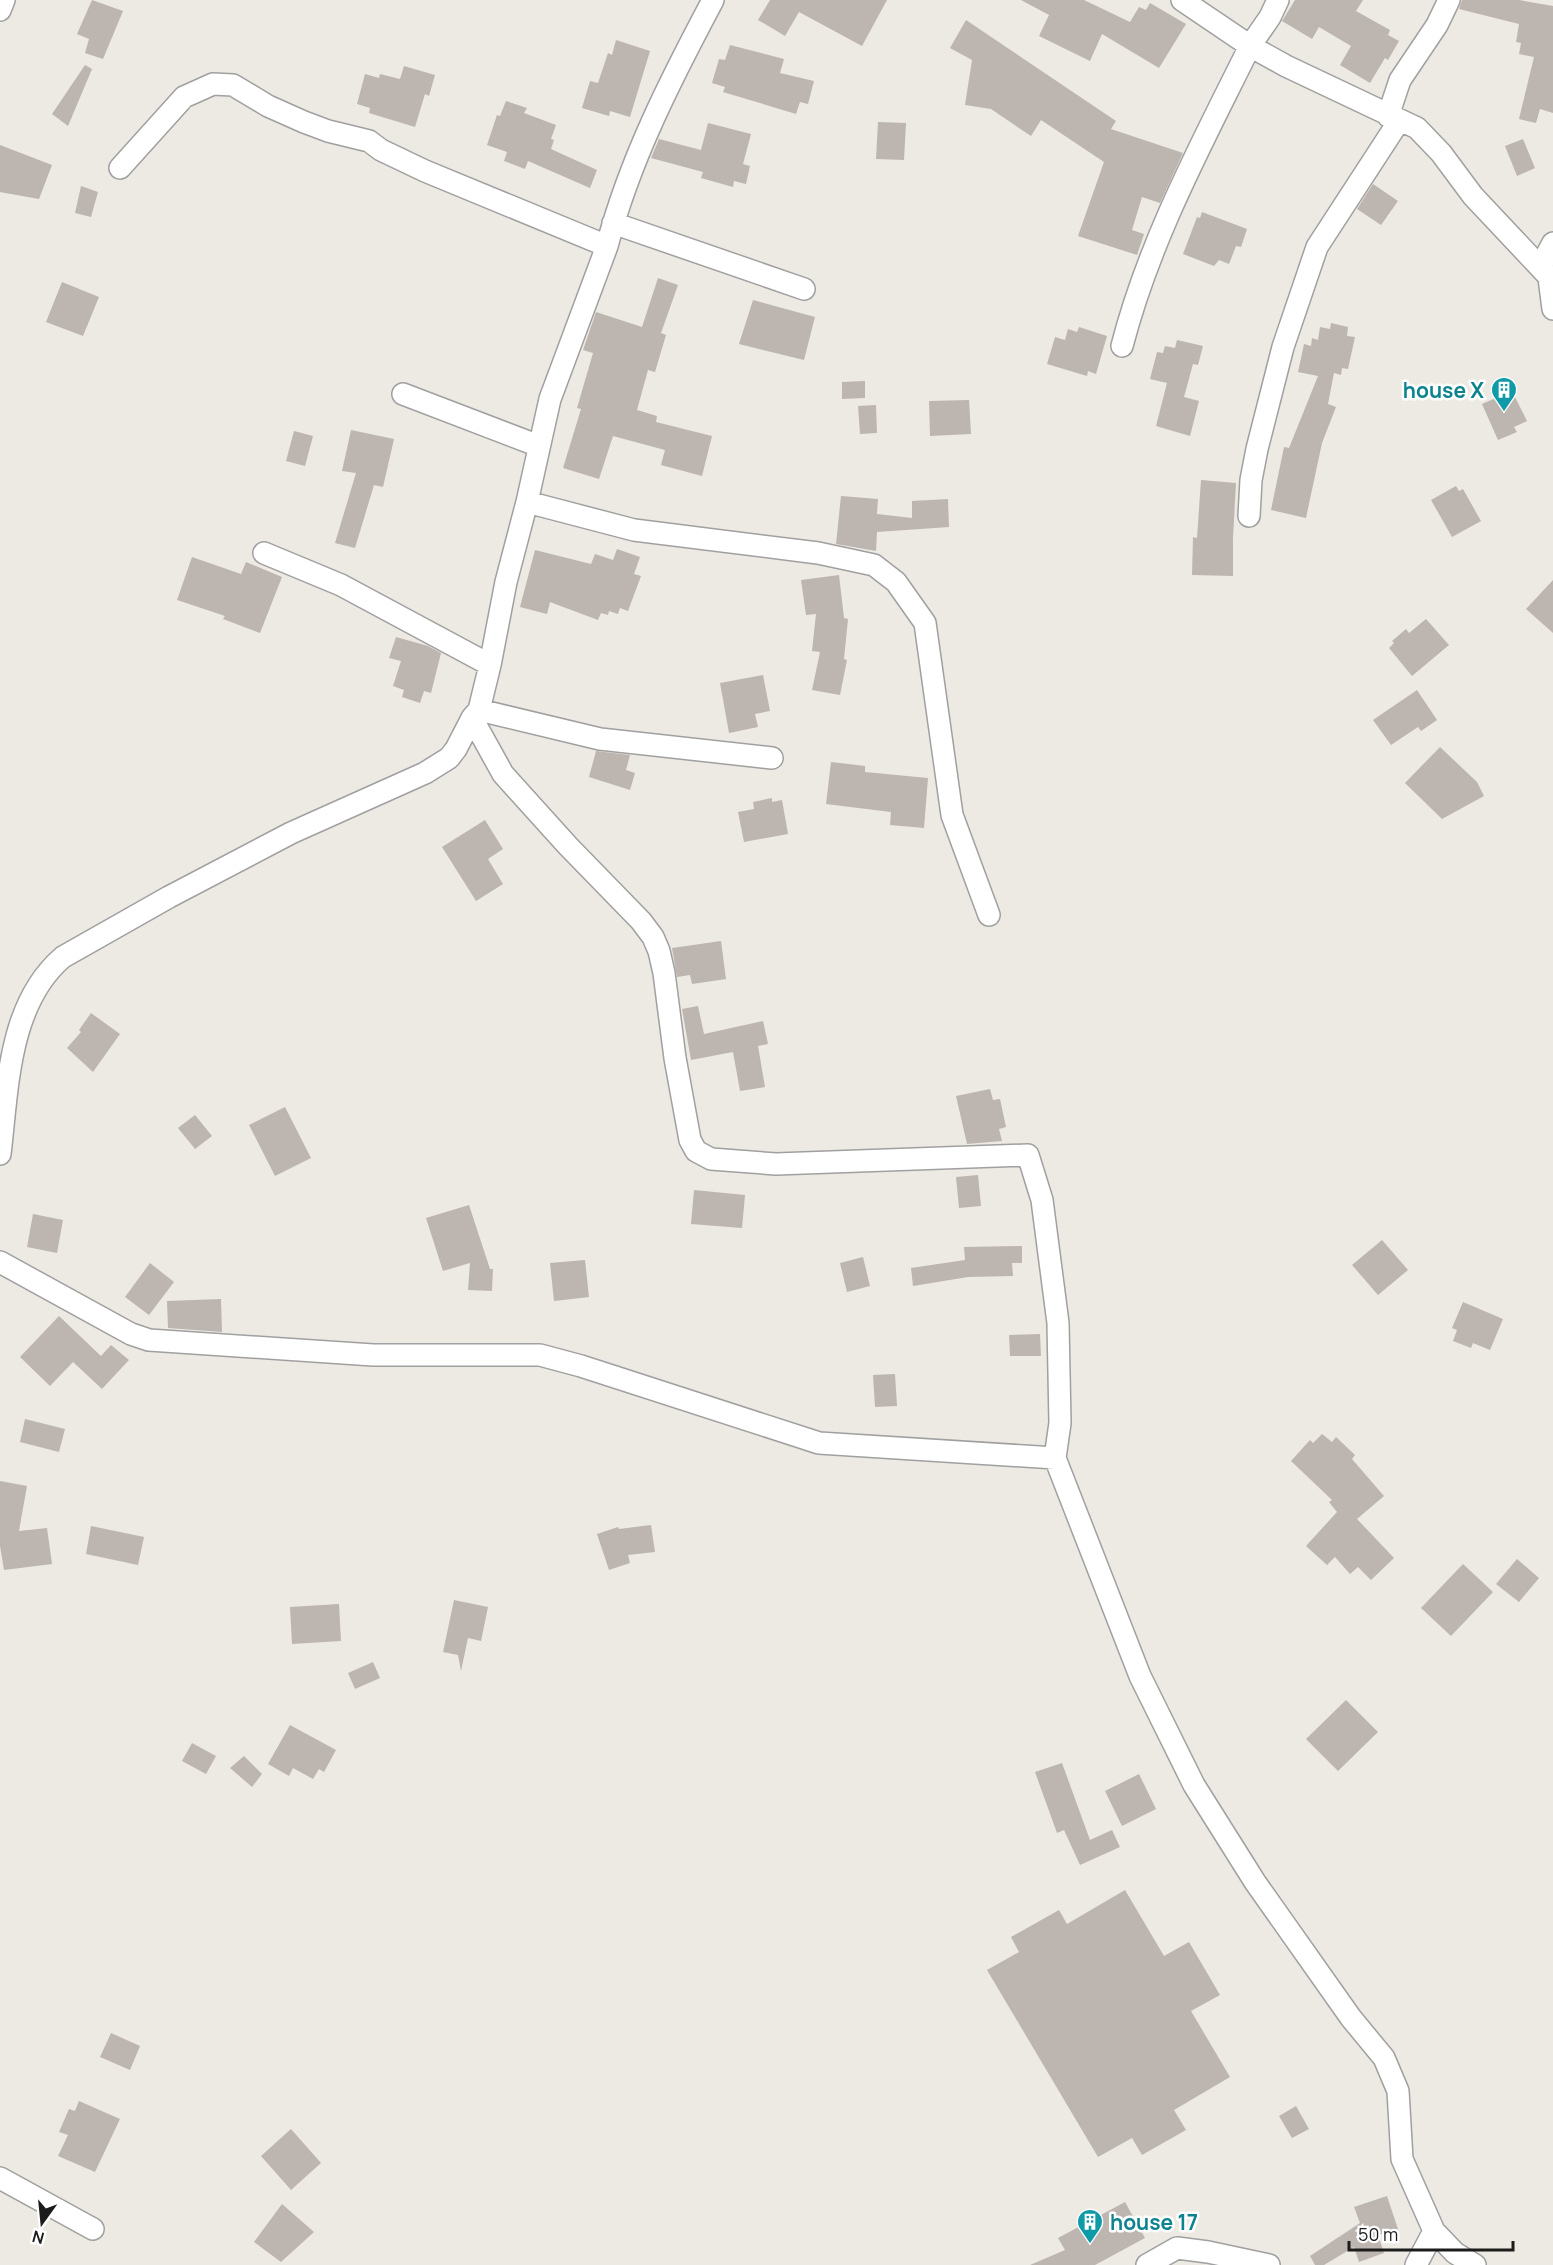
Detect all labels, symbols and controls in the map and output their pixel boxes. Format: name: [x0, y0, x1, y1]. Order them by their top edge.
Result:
building icon: house X: [1489, 375, 1519, 413]
place label: house X: [1403, 376, 1484, 404]
north arrow: [12, 2193, 72, 2253]
building icon: house 17: [1075, 2207, 1105, 2245]
place label: house 17: [1110, 2208, 1198, 2236]
scale bar: [1349, 2214, 1512, 2252]
text: 50 m: [1358, 2222, 1398, 2246]
text: N: [30, 2225, 47, 2250]

